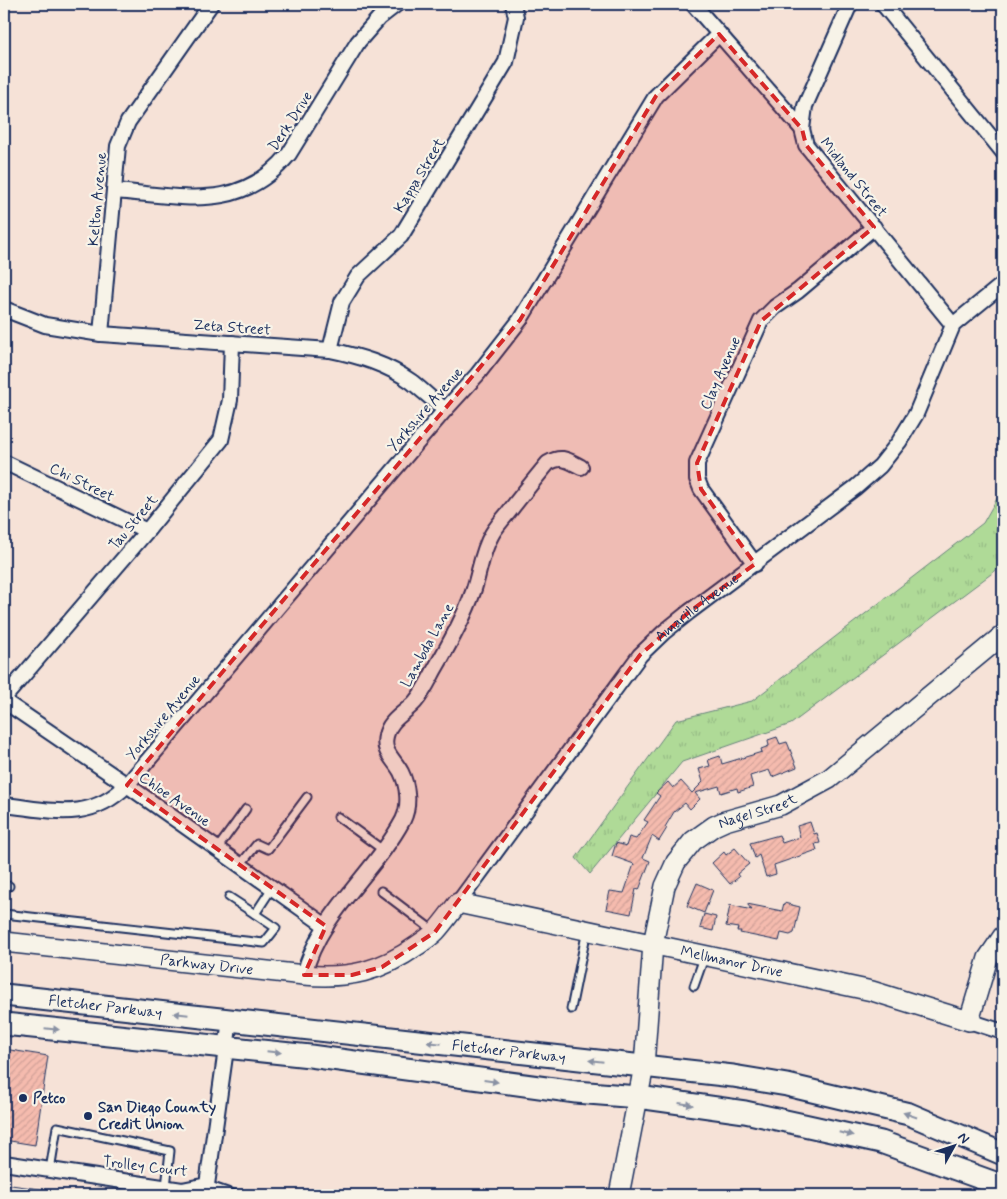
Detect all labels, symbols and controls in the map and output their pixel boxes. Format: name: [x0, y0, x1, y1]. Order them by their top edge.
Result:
street label: Derk Drive: [264, 88, 318, 155]
street label: Kappa Street: [390, 134, 450, 217]
street label: Midland Street: [815, 134, 892, 222]
street label: Kelton Avenue: [84, 151, 112, 247]
street label: Zeta Street: [192, 315, 272, 341]
street label: Clay Avenue: [696, 333, 746, 413]
street label: Yorkshire Avenue: [383, 363, 468, 456]
street label: Chi Street: [46, 459, 117, 507]
street label: Tau Street: [105, 491, 163, 555]
street label: Amarillo Avenue: [651, 569, 744, 646]
street label: Lambda Lane: [396, 600, 459, 691]
street label: Yorkshire Avenue: [122, 670, 206, 765]
street label: Chloe Avenue: [135, 768, 214, 832]
street label: Nagel Street: [715, 789, 801, 834]
street label: Mellmanor Drive: [678, 942, 785, 983]
street label: Parkway Drive: [159, 950, 255, 980]
street label: Fletcher Parkway: [47, 991, 163, 1024]
one-way arrow: [173, 1010, 189, 1018]
one-way arrow: [45, 1025, 61, 1033]
street label: Fletcher Parkway: [451, 1036, 567, 1068]
one-way arrow: [426, 1039, 442, 1047]
one-way arrow: [267, 1048, 283, 1056]
one-way arrow: [587, 1057, 603, 1065]
one-way arrow: [484, 1077, 500, 1085]
place label: Petco: [33, 1089, 65, 1109]
marker: Petco: [17, 1092, 29, 1104]
place label: San Diego County Credit Union: [98, 1098, 217, 1135]
one-way arrow: [679, 1100, 695, 1108]
marker: San Diego County Credit Union: [82, 1110, 94, 1122]
one-way arrow: [902, 1111, 917, 1119]
north arrow: [930, 1122, 980, 1172]
text: N: [953, 1129, 973, 1148]
one-way arrow: [838, 1130, 853, 1138]
street label: Trolley Court: [101, 1152, 188, 1182]

